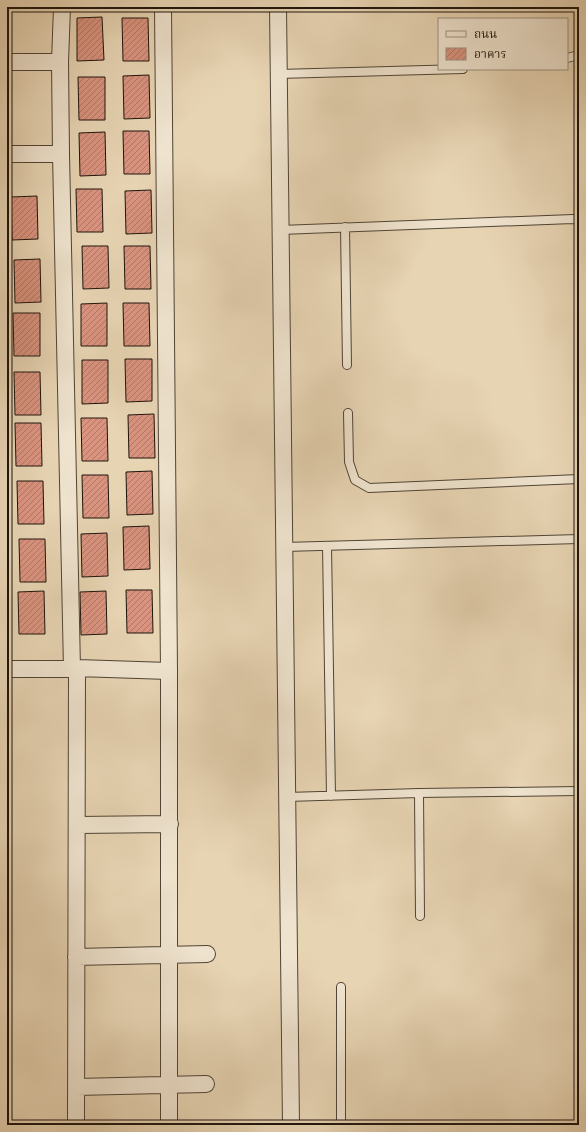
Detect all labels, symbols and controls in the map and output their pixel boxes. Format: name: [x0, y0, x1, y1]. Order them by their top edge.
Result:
legend: [438, 18, 568, 70]
text: ถนน: [474, 27, 497, 41]
text: อาคาร: [474, 47, 506, 61]

